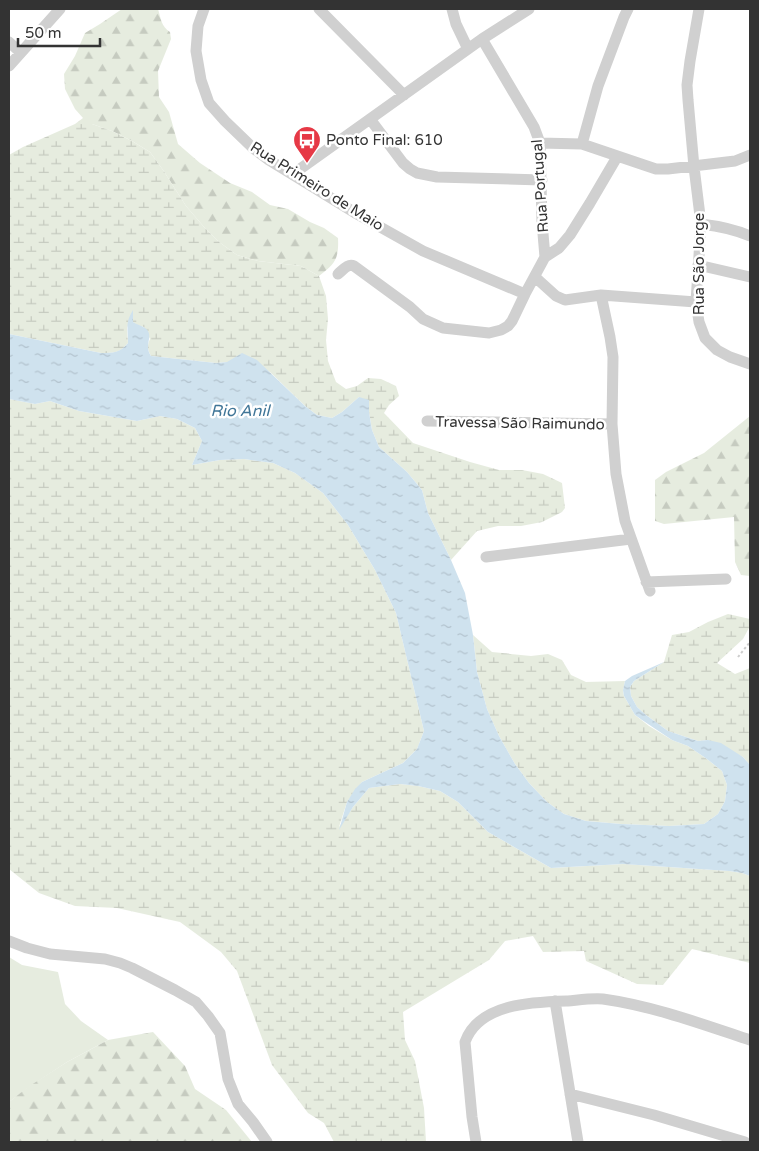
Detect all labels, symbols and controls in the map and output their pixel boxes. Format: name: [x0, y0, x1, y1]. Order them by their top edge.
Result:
scale bar: [18, 15, 100, 47]
text: 50 m: [25, 24, 62, 42]
bus stop icon: Ponto Final: 610: [292, 125, 322, 164]
place label: Ponto Final: 610: [326, 131, 443, 149]
street label: Rua Primeiro de Maio: [247, 138, 387, 234]
street label: Rua Portugal: [528, 139, 552, 233]
street label: Rua São Jorge: [690, 213, 708, 315]
water label: Rio Anil: [211, 401, 271, 421]
street label: Travessa São Raimundo: [435, 413, 605, 433]

